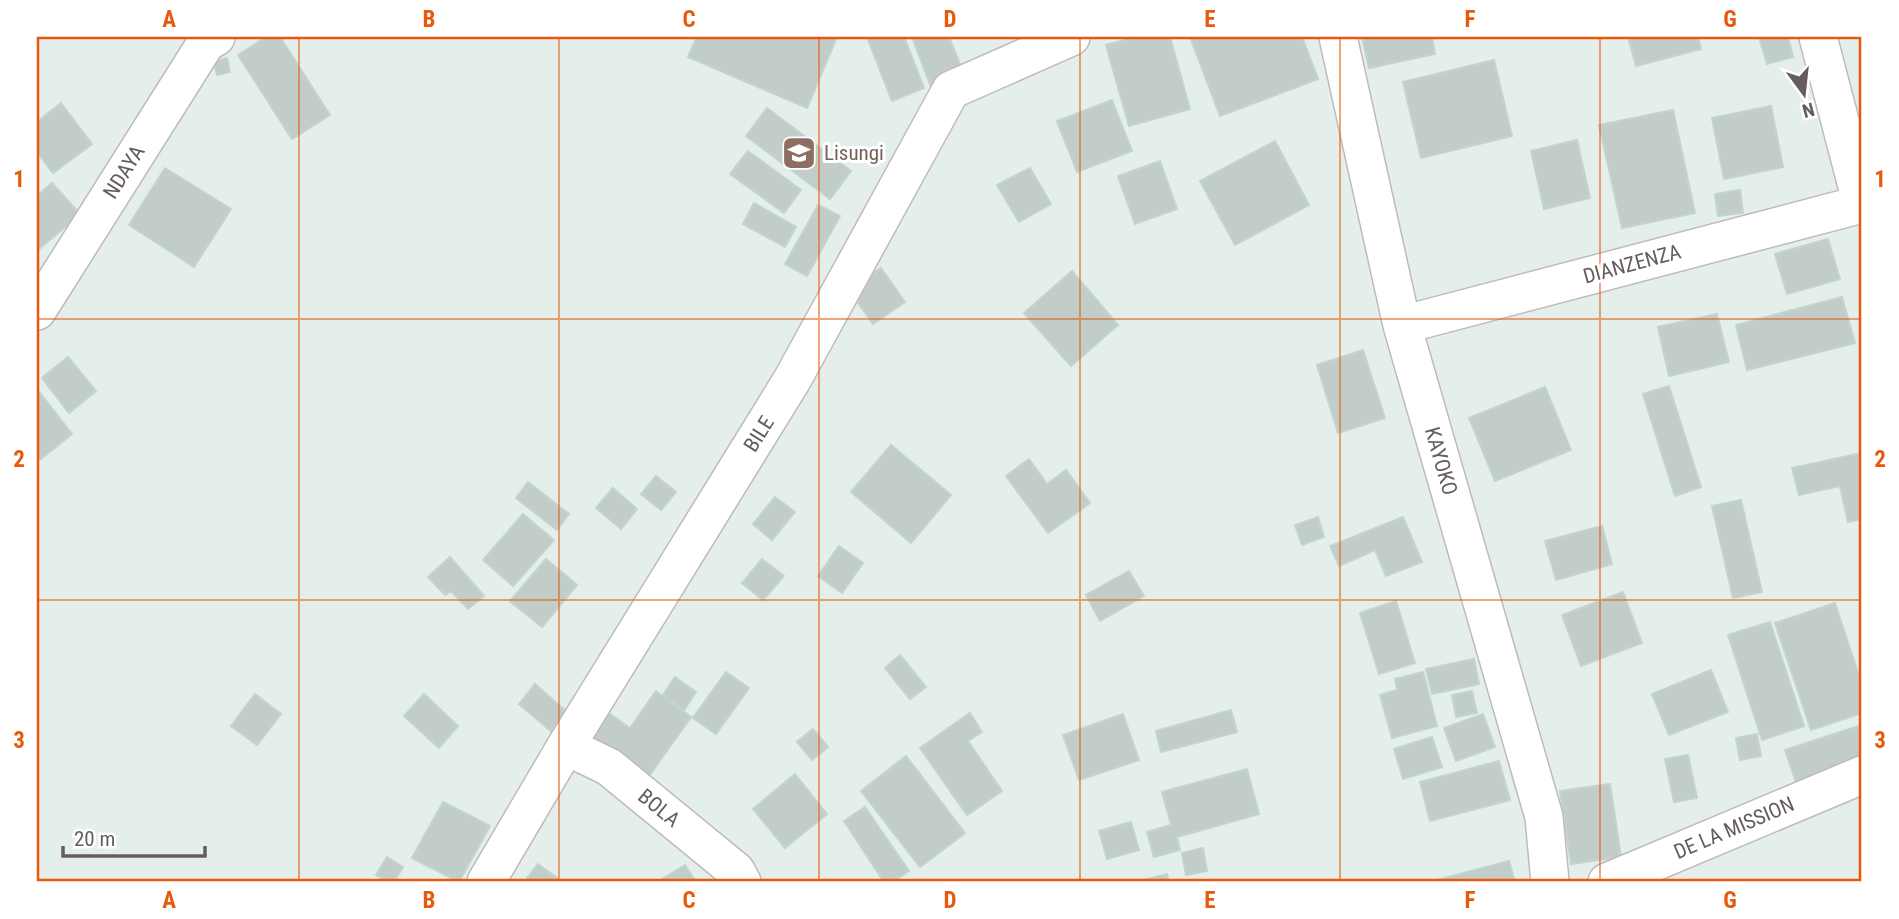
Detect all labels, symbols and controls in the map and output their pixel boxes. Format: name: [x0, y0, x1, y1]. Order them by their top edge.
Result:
text: A: [162, 6, 176, 33]
text: B: [423, 6, 435, 33]
text: C: [682, 6, 696, 33]
text: D: [944, 6, 957, 33]
text: E: [1204, 6, 1216, 33]
text: F: [1465, 6, 1476, 33]
text: G: [1723, 6, 1737, 33]
north arrow: [1770, 60, 1840, 130]
text: N: [1800, 97, 1817, 123]
school or university icon: Lisungi: [780, 134, 818, 172]
street label: NDAYA: [98, 141, 150, 203]
place label: Lisungi: [824, 141, 884, 165]
text: 1: [13, 166, 25, 193]
text: 1: [1874, 166, 1886, 193]
street label: DIANZENZA: [1580, 239, 1684, 289]
street label: BILE: [739, 412, 779, 456]
street label: KAYOKO: [1420, 424, 1462, 498]
text: 2: [13, 446, 25, 473]
text: 2: [1874, 446, 1886, 473]
text: 3: [13, 727, 25, 754]
text: 3: [1874, 727, 1886, 754]
street label: BOLA: [633, 784, 685, 832]
street label: DE LA MISSION: [1670, 792, 1798, 864]
scale bar: [63, 814, 205, 858]
text: 20 m: [74, 827, 115, 851]
text: A: [162, 887, 176, 914]
text: B: [423, 887, 435, 914]
text: C: [682, 887, 696, 914]
text: D: [944, 887, 957, 914]
text: E: [1204, 887, 1216, 914]
text: F: [1465, 887, 1476, 914]
text: G: [1723, 887, 1737, 914]

